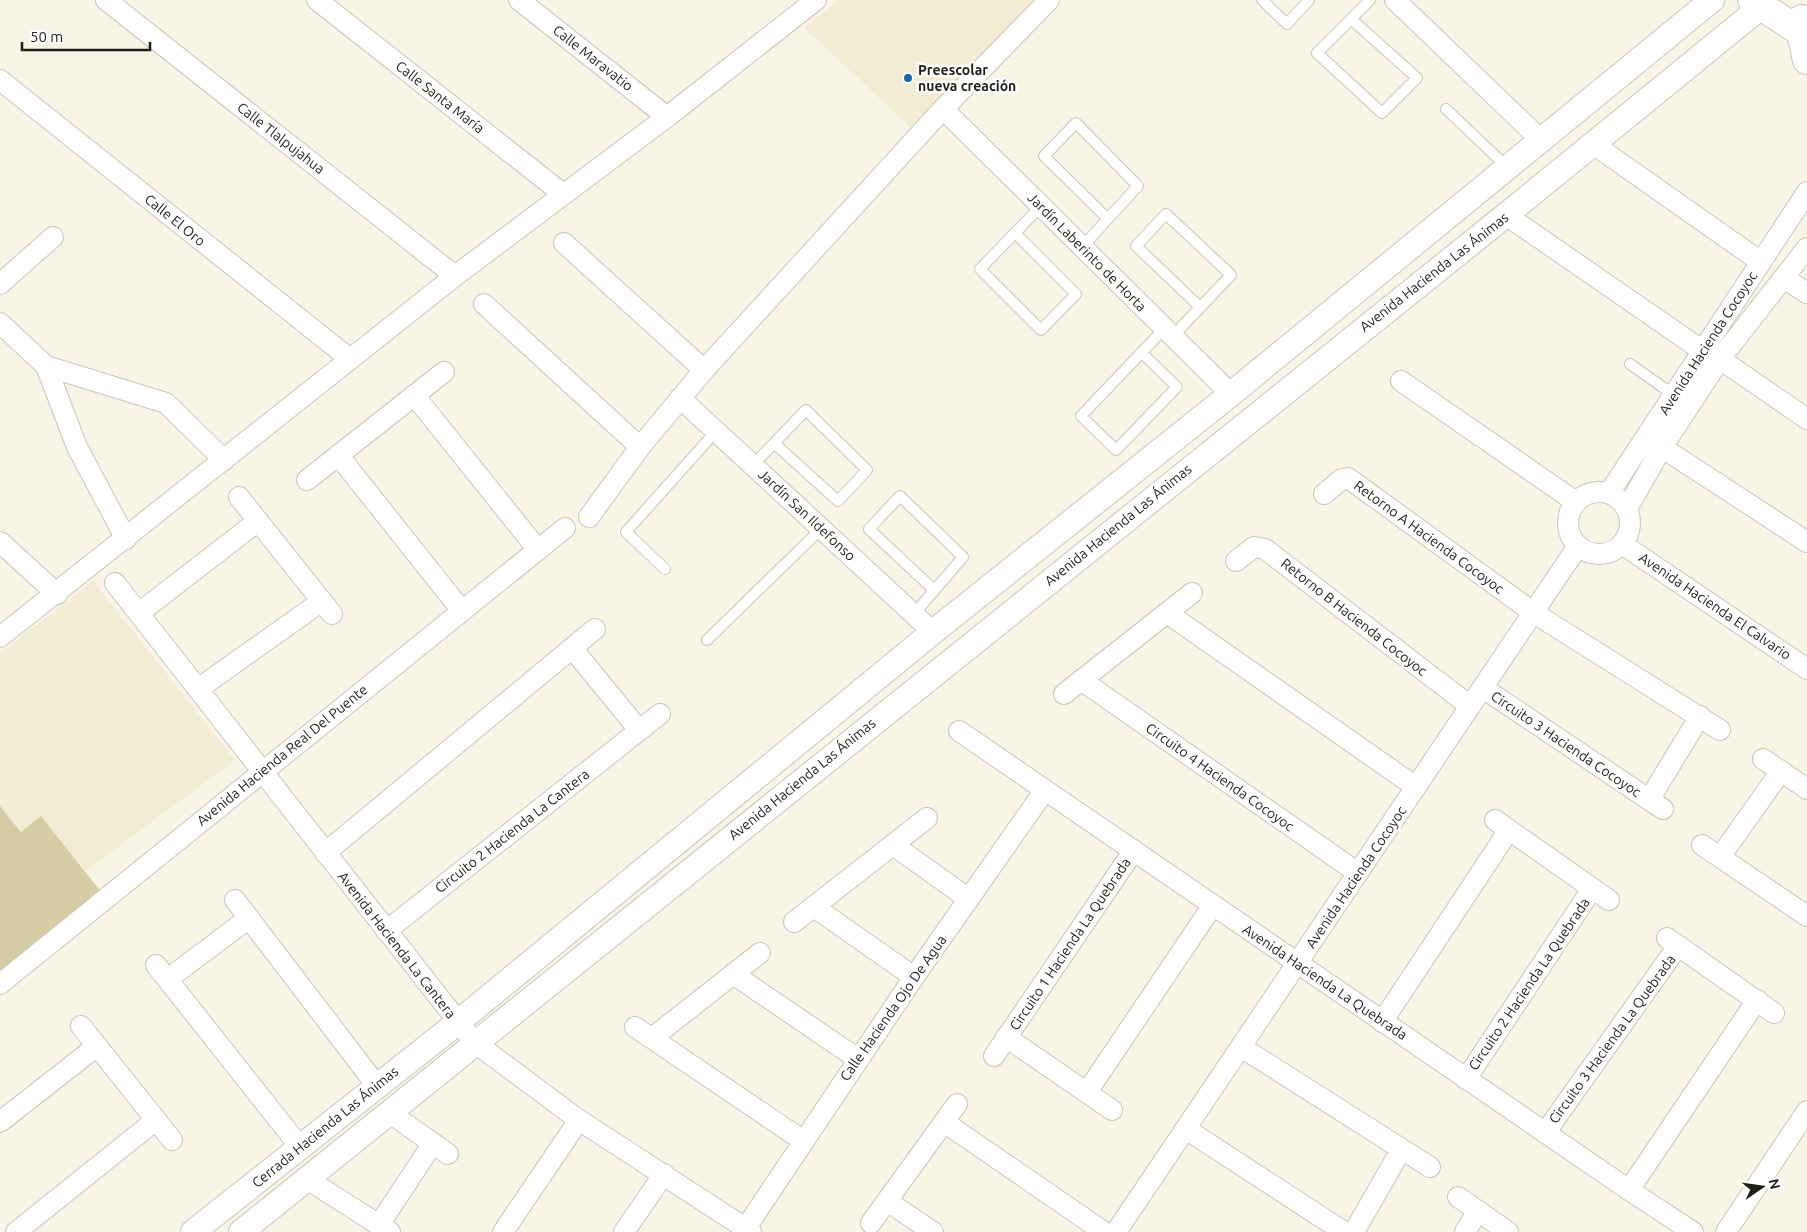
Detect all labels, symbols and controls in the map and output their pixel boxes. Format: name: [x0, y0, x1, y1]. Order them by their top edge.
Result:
scale bar: [22, 20, 150, 52]
street label: Calle Maravatio: [550, 22, 636, 94]
text: 50 m: [30, 28, 63, 45]
street label: Calle Santa María: [393, 58, 487, 136]
place label: Preescolar nueva creación: [918, 62, 1016, 94]
marker: Preescolar nueva creación: [902, 72, 914, 84]
street label: Calle Tlalpujahua: [234, 99, 328, 177]
street label: Jardín Laberinto de Horta: [1024, 189, 1150, 315]
street label: Calle El Oro: [142, 191, 208, 249]
street label: Avenida Hacienda Las Ánimas: [1356, 208, 1511, 335]
street label: Avenida Hacienda Cocoyoc: [1656, 268, 1761, 418]
street label: Avenida Hacienda Las Ánimas: [1041, 460, 1195, 589]
street label: Jardín San Ildefonso: [755, 466, 859, 564]
street label: Retorno A Hacienda Cocoyoc: [1351, 477, 1507, 597]
street label: Avenida Hacienda El Calvario: [1636, 549, 1794, 663]
street label: Retorno B Hacienda Cocoyoc: [1278, 555, 1431, 679]
street label: Avenida Hacienda Real Del Puente: [193, 681, 371, 829]
street label: Circuito 3 Hacienda Cocoyoc: [1488, 688, 1644, 800]
street label: Avenida Hacienda Las Ánimas: [725, 714, 879, 843]
street label: Circuito 4 Hacienda Cocoyoc: [1143, 720, 1298, 835]
street label: Circuito 2 Hacienda La Cantera: [432, 766, 592, 896]
street label: Avenida Hacienda Cocoyoc: [1303, 803, 1410, 951]
street label: Circuito 1 Hacienda La Quebrada: [1006, 855, 1134, 1033]
street label: Avenida Hacienda La Cantera: [335, 869, 459, 1021]
street label: Circuito 2 Hacienda La Quebrada: [1465, 895, 1593, 1073]
street label: Avenida Hacienda La Quebrada: [1240, 921, 1410, 1043]
street label: Calle Hacienda Ojo De Agua: [837, 932, 949, 1084]
street label: Circuito 3 Hacienda La Quebrada: [1545, 952, 1679, 1126]
street label: Cerrada Hacienda Las Ánimas: [248, 1062, 401, 1191]
north arrow: [1737, 1162, 1787, 1212]
text: N: [1766, 1177, 1784, 1191]

